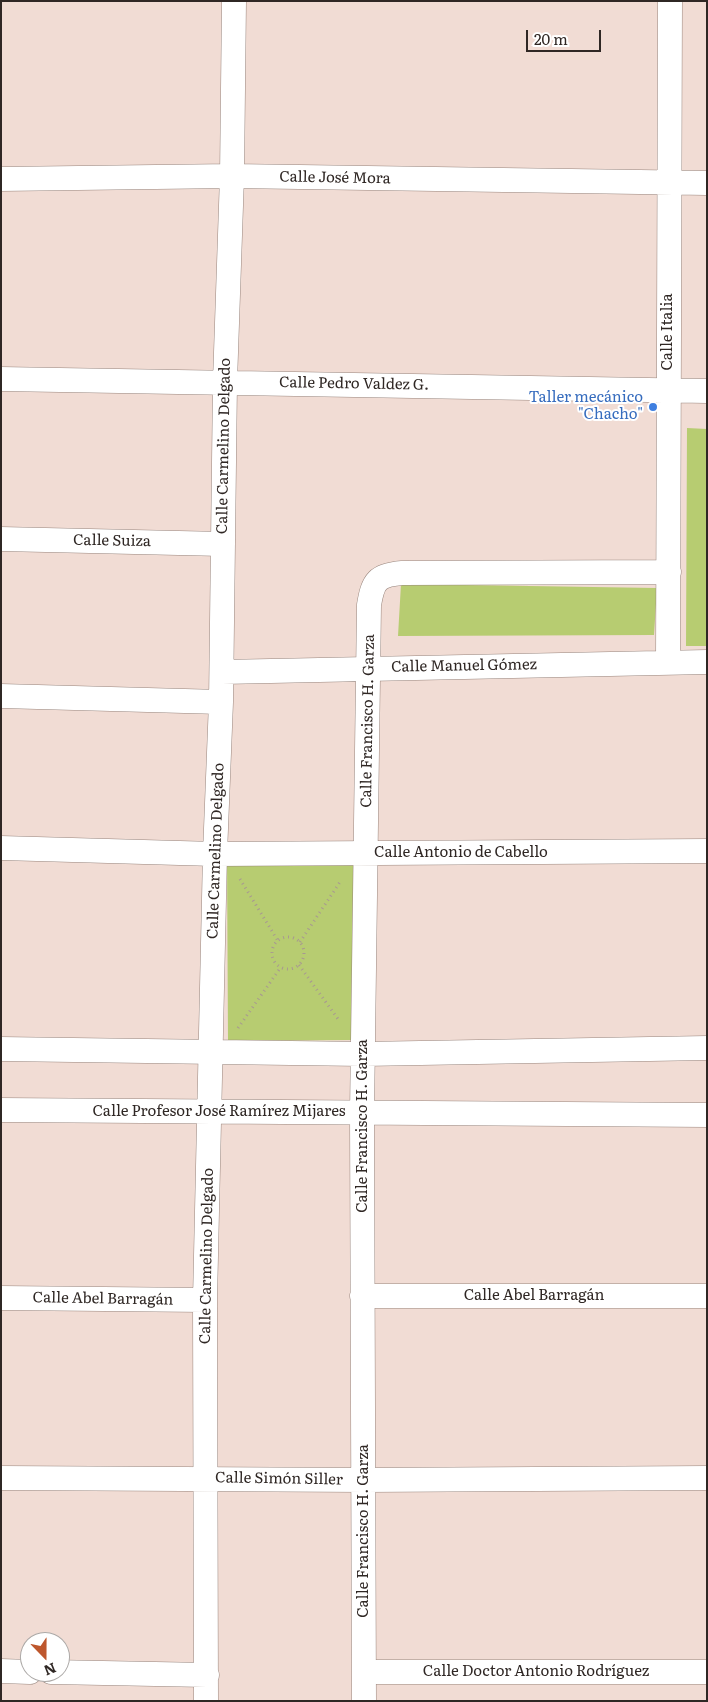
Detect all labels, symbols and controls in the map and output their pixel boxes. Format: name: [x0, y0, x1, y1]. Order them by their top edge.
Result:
scale bar: [528, 20, 603, 52]
text: 20 m: [534, 27, 568, 50]
street label: Calle José Mora: [279, 168, 391, 188]
street label: Calle Italia: [659, 293, 677, 371]
street label: Calle Carmelino Delgado: [213, 358, 235, 534]
street label: Calle Pedro Valdez G.: [279, 374, 429, 394]
place label: Taller mecánico "Chacho": [528, 389, 643, 424]
marker: Taller mecánico "Chacho": [647, 401, 659, 413]
street label: Calle Suiza: [73, 531, 151, 551]
street label: Calle Francisco H. Garza: [357, 634, 379, 808]
street label: Calle Manuel Gómez: [391, 656, 537, 676]
street label: Calle Carmelino Delgado: [204, 763, 228, 939]
street label: Calle Antonio de Cabello: [374, 844, 548, 862]
street label: Calle Francisco H. Garza: [354, 1039, 372, 1213]
street label: Calle Profesor José Ramírez Mijares: [92, 1103, 346, 1121]
street label: Calle Carmelino Delgado: [196, 1168, 218, 1344]
street label: Calle Abel Barragán: [464, 1287, 604, 1305]
street label: Calle Abel Barragán: [32, 1289, 174, 1309]
street label: Calle Francisco H. Garza: [355, 1444, 373, 1618]
street label: Calle Simón Siller: [215, 1469, 343, 1489]
north arrow: [20, 1632, 70, 1682]
text: N: [41, 1659, 59, 1681]
street label: Calle Doctor Antonio Rodríguez: [423, 1663, 649, 1681]

